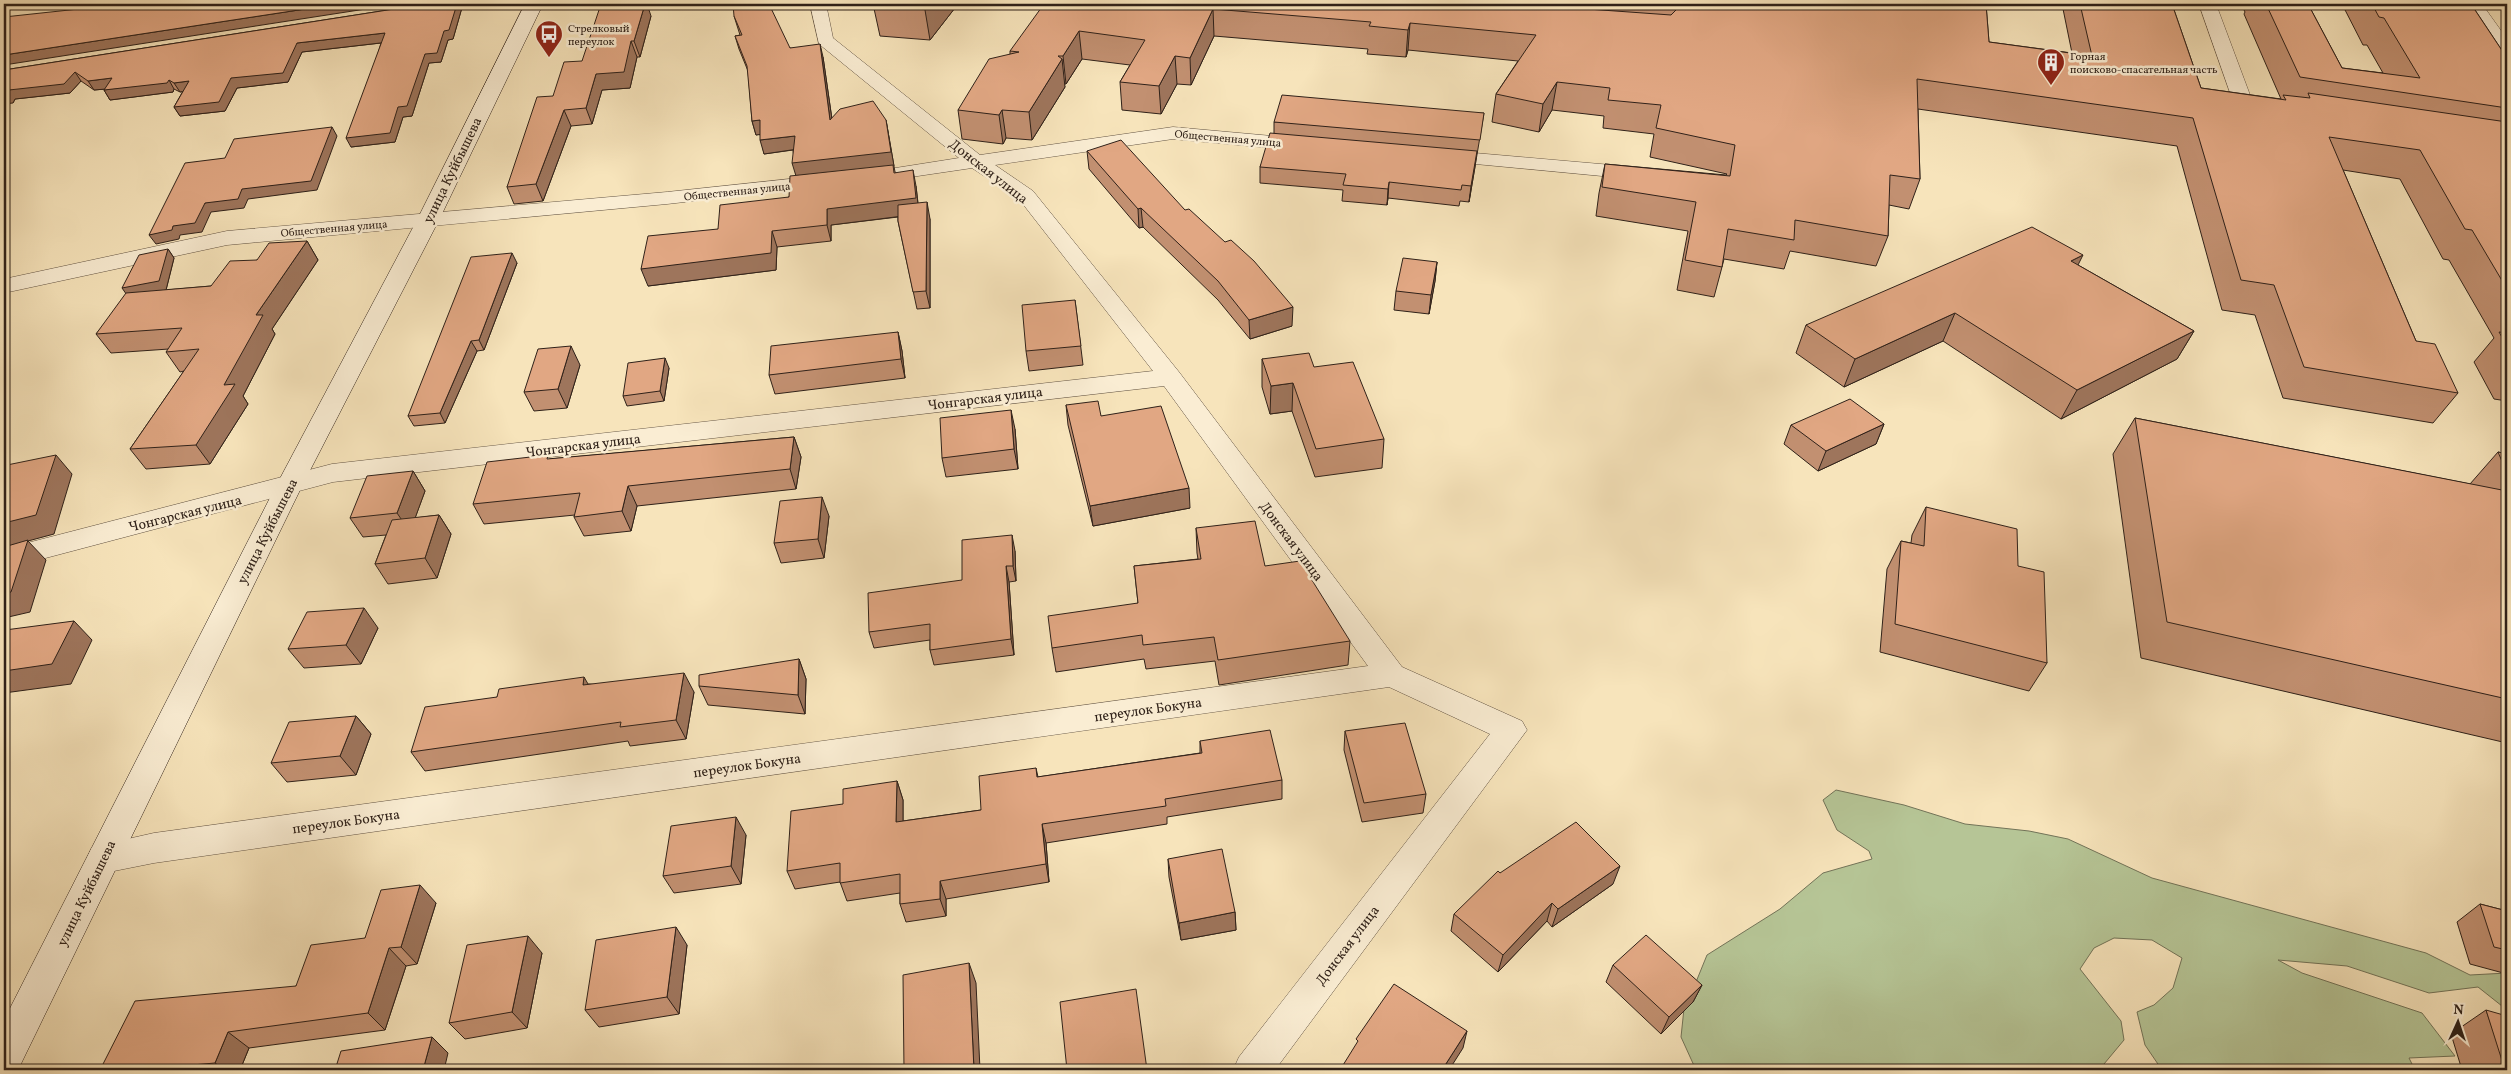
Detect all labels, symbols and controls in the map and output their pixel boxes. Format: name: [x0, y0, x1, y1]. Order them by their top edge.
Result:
bus stop icon: Стрелковый переулок: [534, 19, 564, 58]
place label: Стрелковый переулок: [568, 22, 630, 50]
building icon: Горная поисково-спасательная часть: [2036, 47, 2066, 86]
place label: Горная поисково-спасательная часть: [2070, 50, 2218, 78]
street label: улица Куйбышева: [419, 114, 487, 227]
street label: Общественная улица: [1174, 127, 1282, 152]
street label: Донская улица: [945, 135, 1032, 209]
street label: Общественная улица: [683, 179, 792, 206]
street label: Общественная улица: [280, 217, 389, 242]
street label: Чонгарская улица: [927, 383, 1044, 416]
street label: Чонгарская улица: [525, 430, 642, 463]
street label: улица Куйбышева: [234, 476, 303, 588]
street label: Чонгарская улица: [127, 491, 244, 538]
street label: Донская улица: [1254, 498, 1327, 586]
street label: переулок Бокуна: [1093, 694, 1203, 727]
street label: переулок Бокуна: [692, 750, 802, 783]
street label: переулок Бокуна: [291, 806, 401, 839]
street label: улица Куйбышева: [53, 837, 121, 950]
street label: Донская улица: [1312, 902, 1385, 990]
north arrow: [2434, 996, 2484, 1046]
text: N: [2453, 1001, 2464, 1020]

